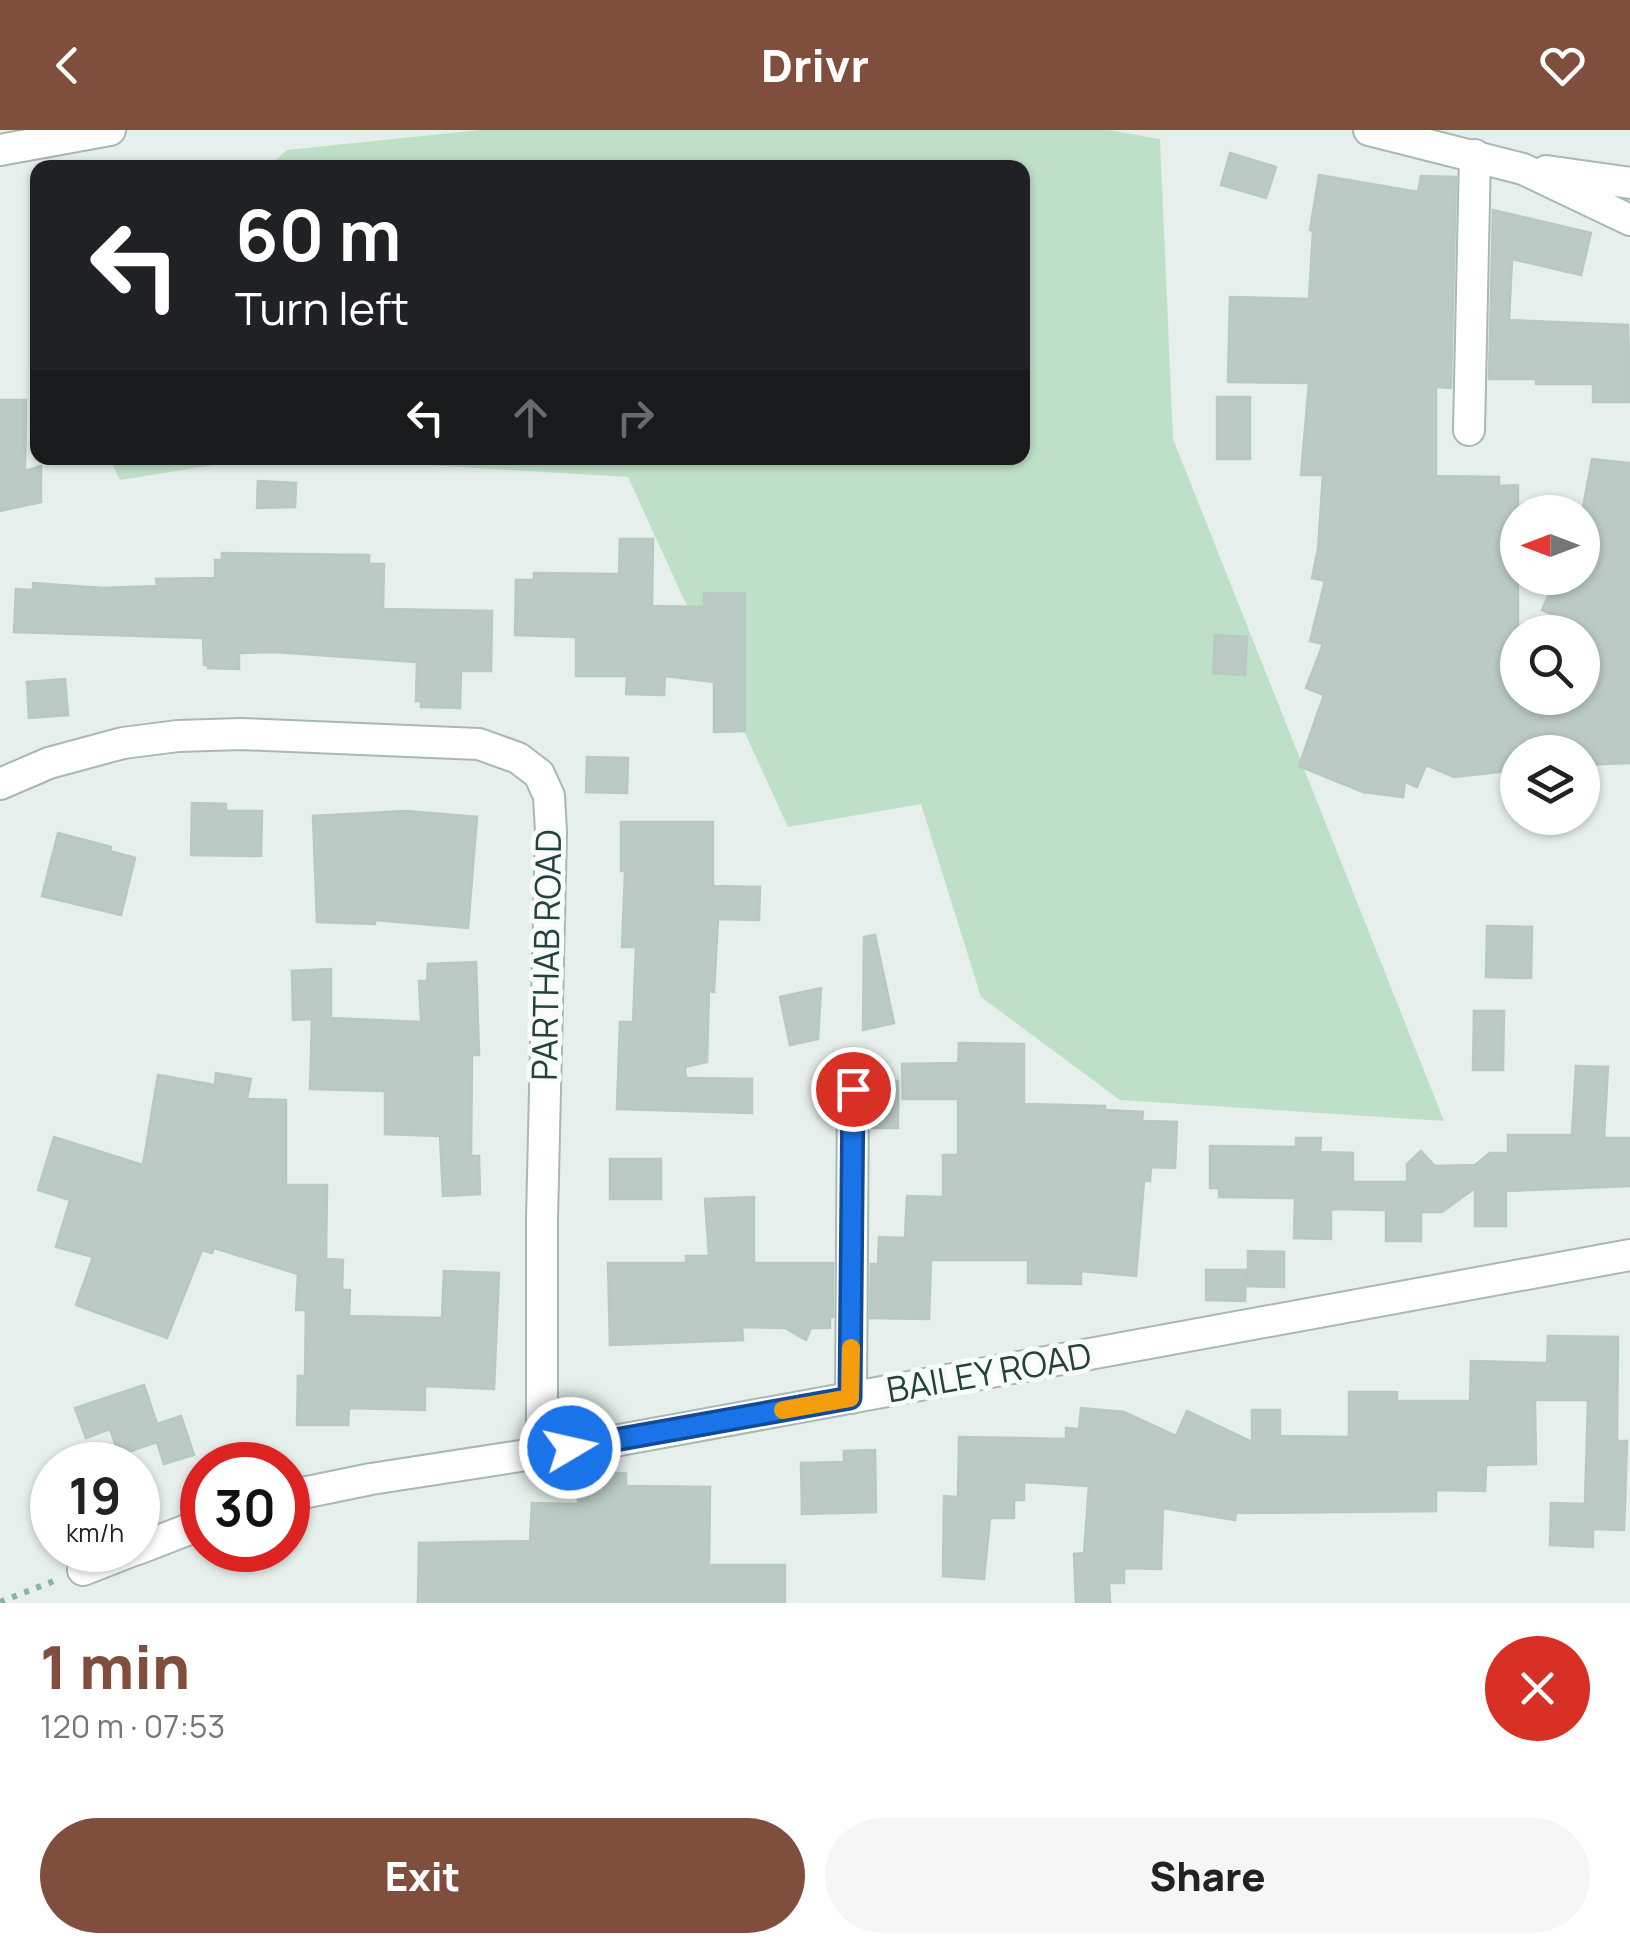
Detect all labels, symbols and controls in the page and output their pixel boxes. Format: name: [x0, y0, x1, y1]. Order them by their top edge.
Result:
text: Drivr: [761, 34, 869, 96]
icon: back: [40, 38, 95, 93]
icon: heart: [1535, 38, 1590, 93]
text: 60 m: [235, 186, 402, 282]
icon: left: [70, 200, 200, 330]
text: Turn left: [235, 277, 409, 339]
icon: left: [398, 390, 453, 445]
icon: ahead: [503, 390, 558, 445]
icon: right: [608, 390, 663, 445]
north arrow: [1500, 495, 1600, 595]
map controls: [1500, 495, 1600, 835]
button: search: [1500, 615, 1600, 715]
button: layers: [1500, 735, 1600, 835]
street label: PARTHAB ROAD: [520, 829, 572, 1081]
pin: [811, 1047, 896, 1132]
icon: arrive: [826, 1062, 881, 1117]
street label: BAILEY ROAD: [883, 1330, 1095, 1414]
position arrow: [518, 1396, 622, 1500]
speed limit sign: 30: [180, 1442, 310, 1572]
text: 19: [69, 1461, 121, 1529]
text: km/h: [66, 1515, 124, 1550]
text: 1 min: [40, 1625, 190, 1707]
button: close: [1485, 1636, 1590, 1741]
text: 120 m · 07:53: [40, 1704, 225, 1748]
button: Exit: [40, 1818, 805, 1933]
button: Share: [825, 1818, 1590, 1933]

